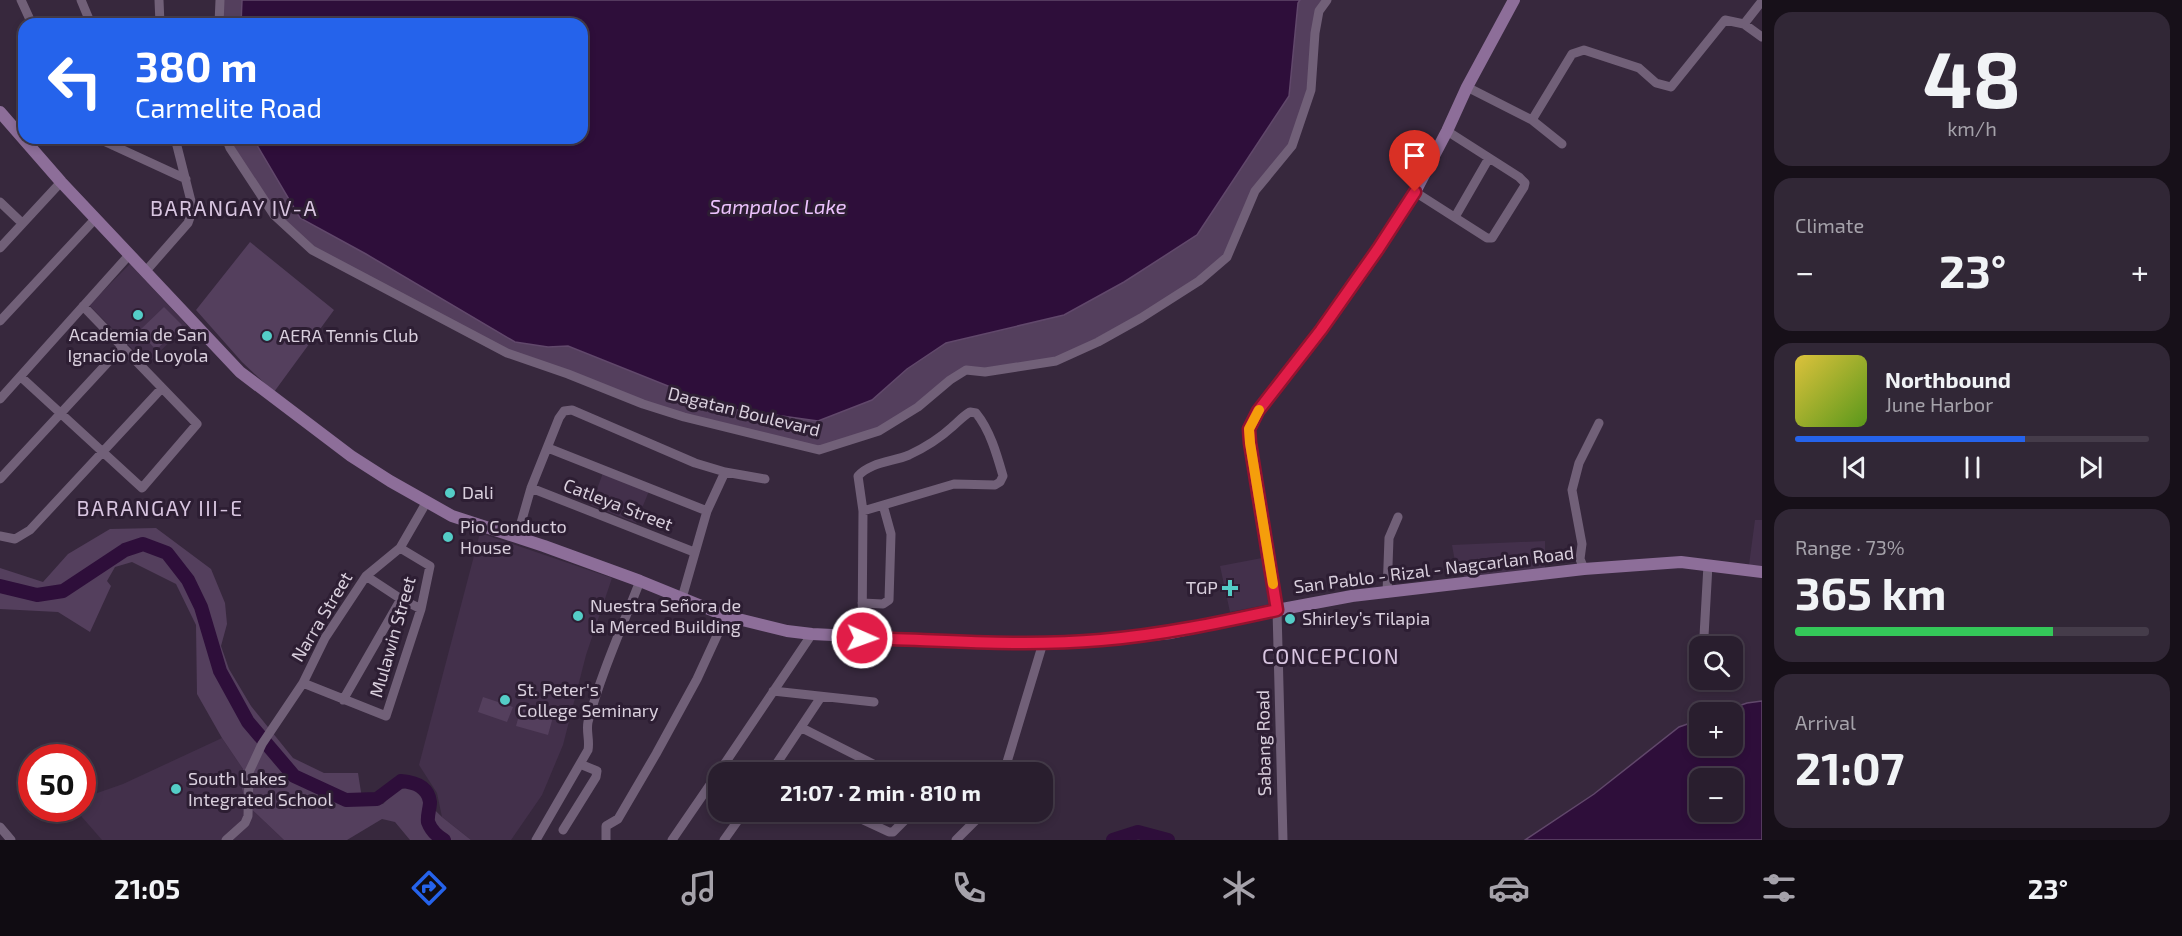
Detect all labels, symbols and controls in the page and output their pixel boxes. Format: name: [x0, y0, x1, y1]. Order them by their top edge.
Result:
text: 48: [1923, 30, 2021, 124]
text: 380 m: [135, 40, 258, 90]
icon: left: [36, 42, 114, 120]
text: Carmelite Road: [135, 91, 322, 123]
text: km/h: [1947, 116, 1997, 140]
pin: [1389, 130, 1440, 192]
icon: arrive: [1398, 139, 1431, 172]
water label: Sampaloc Lake: [710, 194, 847, 218]
district label: BARANGAY IV-A: [150, 195, 318, 220]
text: Climate: [1795, 213, 1864, 237]
text: 23°: [1939, 243, 2006, 297]
text: −: [1795, 251, 1814, 291]
text: +: [2131, 251, 2149, 291]
marker: Academia de San Ignacio de Loyola: [131, 308, 145, 322]
place label: Academia de San Ignacio de Loyola: [68, 323, 208, 366]
place label: AERA Tennis Club: [279, 324, 419, 346]
marker: AERA Tennis Club: [260, 329, 274, 343]
text: Northbound: [1885, 366, 2011, 392]
street label: Dagatan Boulevard: [666, 381, 823, 441]
text: June Harbor: [1885, 392, 1993, 416]
icon: previous: [1838, 451, 1871, 484]
icon: pause: [1956, 451, 1989, 484]
icon: next: [2074, 451, 2107, 484]
street label: Catleya Street: [561, 473, 676, 535]
place label: Dali: [462, 481, 494, 503]
marker: Dali: [443, 486, 457, 500]
district label: BARANGAY III-E: [77, 495, 243, 520]
place label: Pio Conducto House: [460, 515, 567, 558]
marker: Pio Conducto House: [441, 530, 455, 544]
text: Range · 73%: [1795, 535, 1905, 559]
street label: San Pablo - Rizal - Nagcarlan Road: [1293, 541, 1575, 597]
text: 365 km: [1795, 565, 1946, 619]
street label: Narra Street: [286, 567, 357, 665]
street label: Mulawin Street: [364, 573, 420, 700]
place label: TGP: [1186, 576, 1218, 598]
marker: TGP: [1223, 581, 1237, 595]
place label: Nuestra Señora de la Merced Building: [590, 594, 741, 637]
position arrow: [830, 606, 894, 670]
place label: Shirley’s Tilapia: [1302, 607, 1430, 629]
marker: Nuestra Señora de la Merced Building: [571, 609, 585, 623]
marker: Shirley’s Tilapia: [1283, 612, 1297, 626]
map controls: [1689, 636, 1743, 822]
button: search: [1689, 636, 1743, 690]
district label: CONCEPCION: [1262, 643, 1400, 668]
place label: St. Peter's College Seminary: [517, 678, 659, 721]
street label: Sabang Road: [1251, 690, 1275, 796]
marker: St. Peter's College Seminary: [498, 693, 512, 707]
button: +: [1689, 702, 1743, 756]
text: Arrival: [1795, 710, 1856, 734]
text: 21:07: [1795, 740, 1904, 794]
speed limit sign: 50: [18, 744, 96, 822]
place label: South Lakes Integrated School: [188, 767, 333, 810]
button: −: [1689, 768, 1743, 822]
text: 21:07 · 2 min · 810 m: [780, 779, 981, 805]
marker: South Lakes Integrated School: [169, 782, 183, 796]
icon: directions: [408, 867, 450, 909]
icon: music: [678, 867, 720, 909]
icon: phone: [948, 867, 990, 909]
icon: climate: [1218, 867, 1260, 909]
icon: car: [1488, 867, 1530, 909]
icon: filters: [1758, 867, 1800, 909]
text: 21:05: [114, 872, 180, 904]
text: 23°: [2028, 872, 2068, 904]

